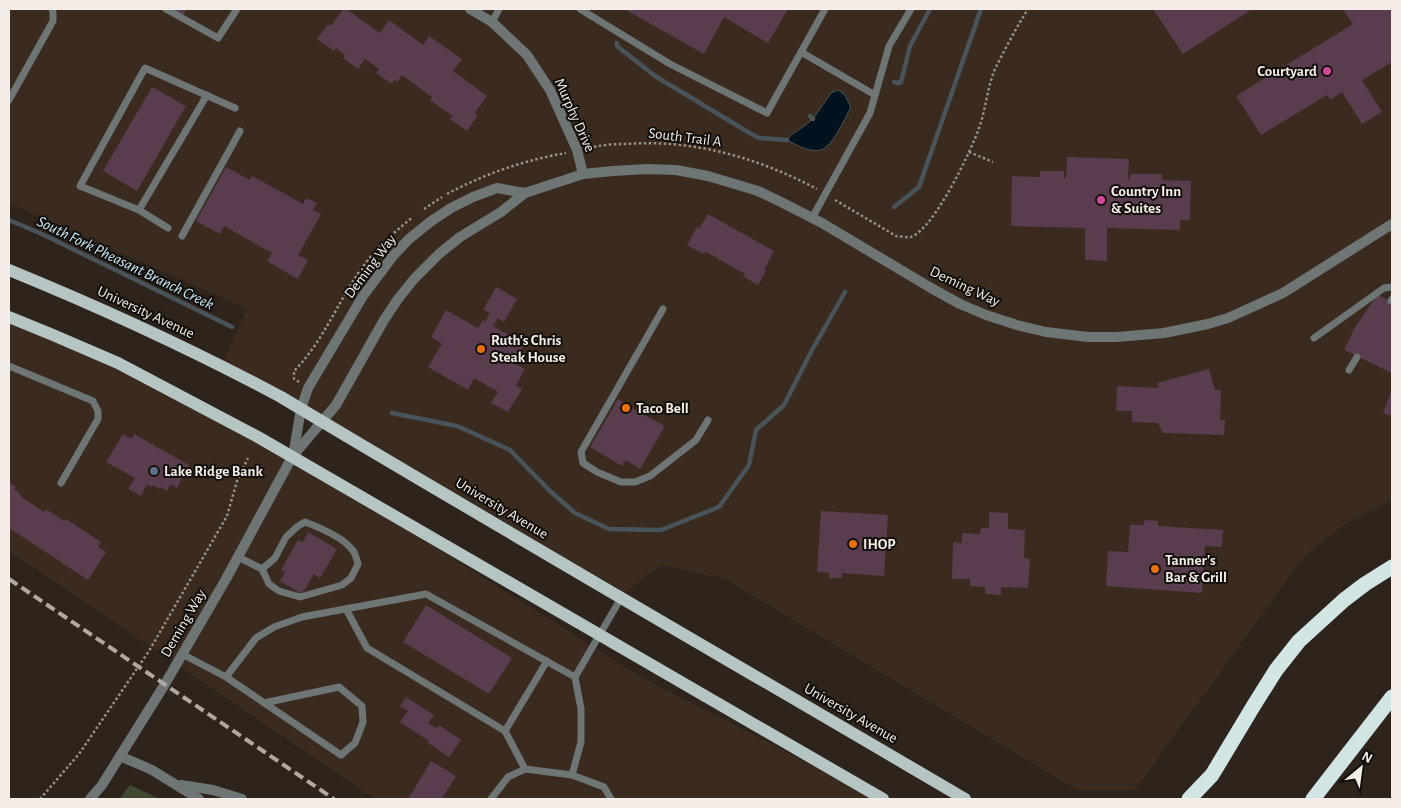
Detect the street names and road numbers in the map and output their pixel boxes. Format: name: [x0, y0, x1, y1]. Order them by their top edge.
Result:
street label: Murphy Drive: [552, 76, 598, 154]
street label: South Trail A: [648, 126, 723, 149]
street label: Deming Way: [342, 231, 399, 301]
street label: Deming Way: [927, 264, 1003, 309]
street label: University Avenue: [95, 283, 197, 341]
street label: University Avenue: [453, 475, 551, 542]
street label: Deming Way: [158, 586, 209, 660]
street label: University Avenue: [802, 681, 900, 746]

